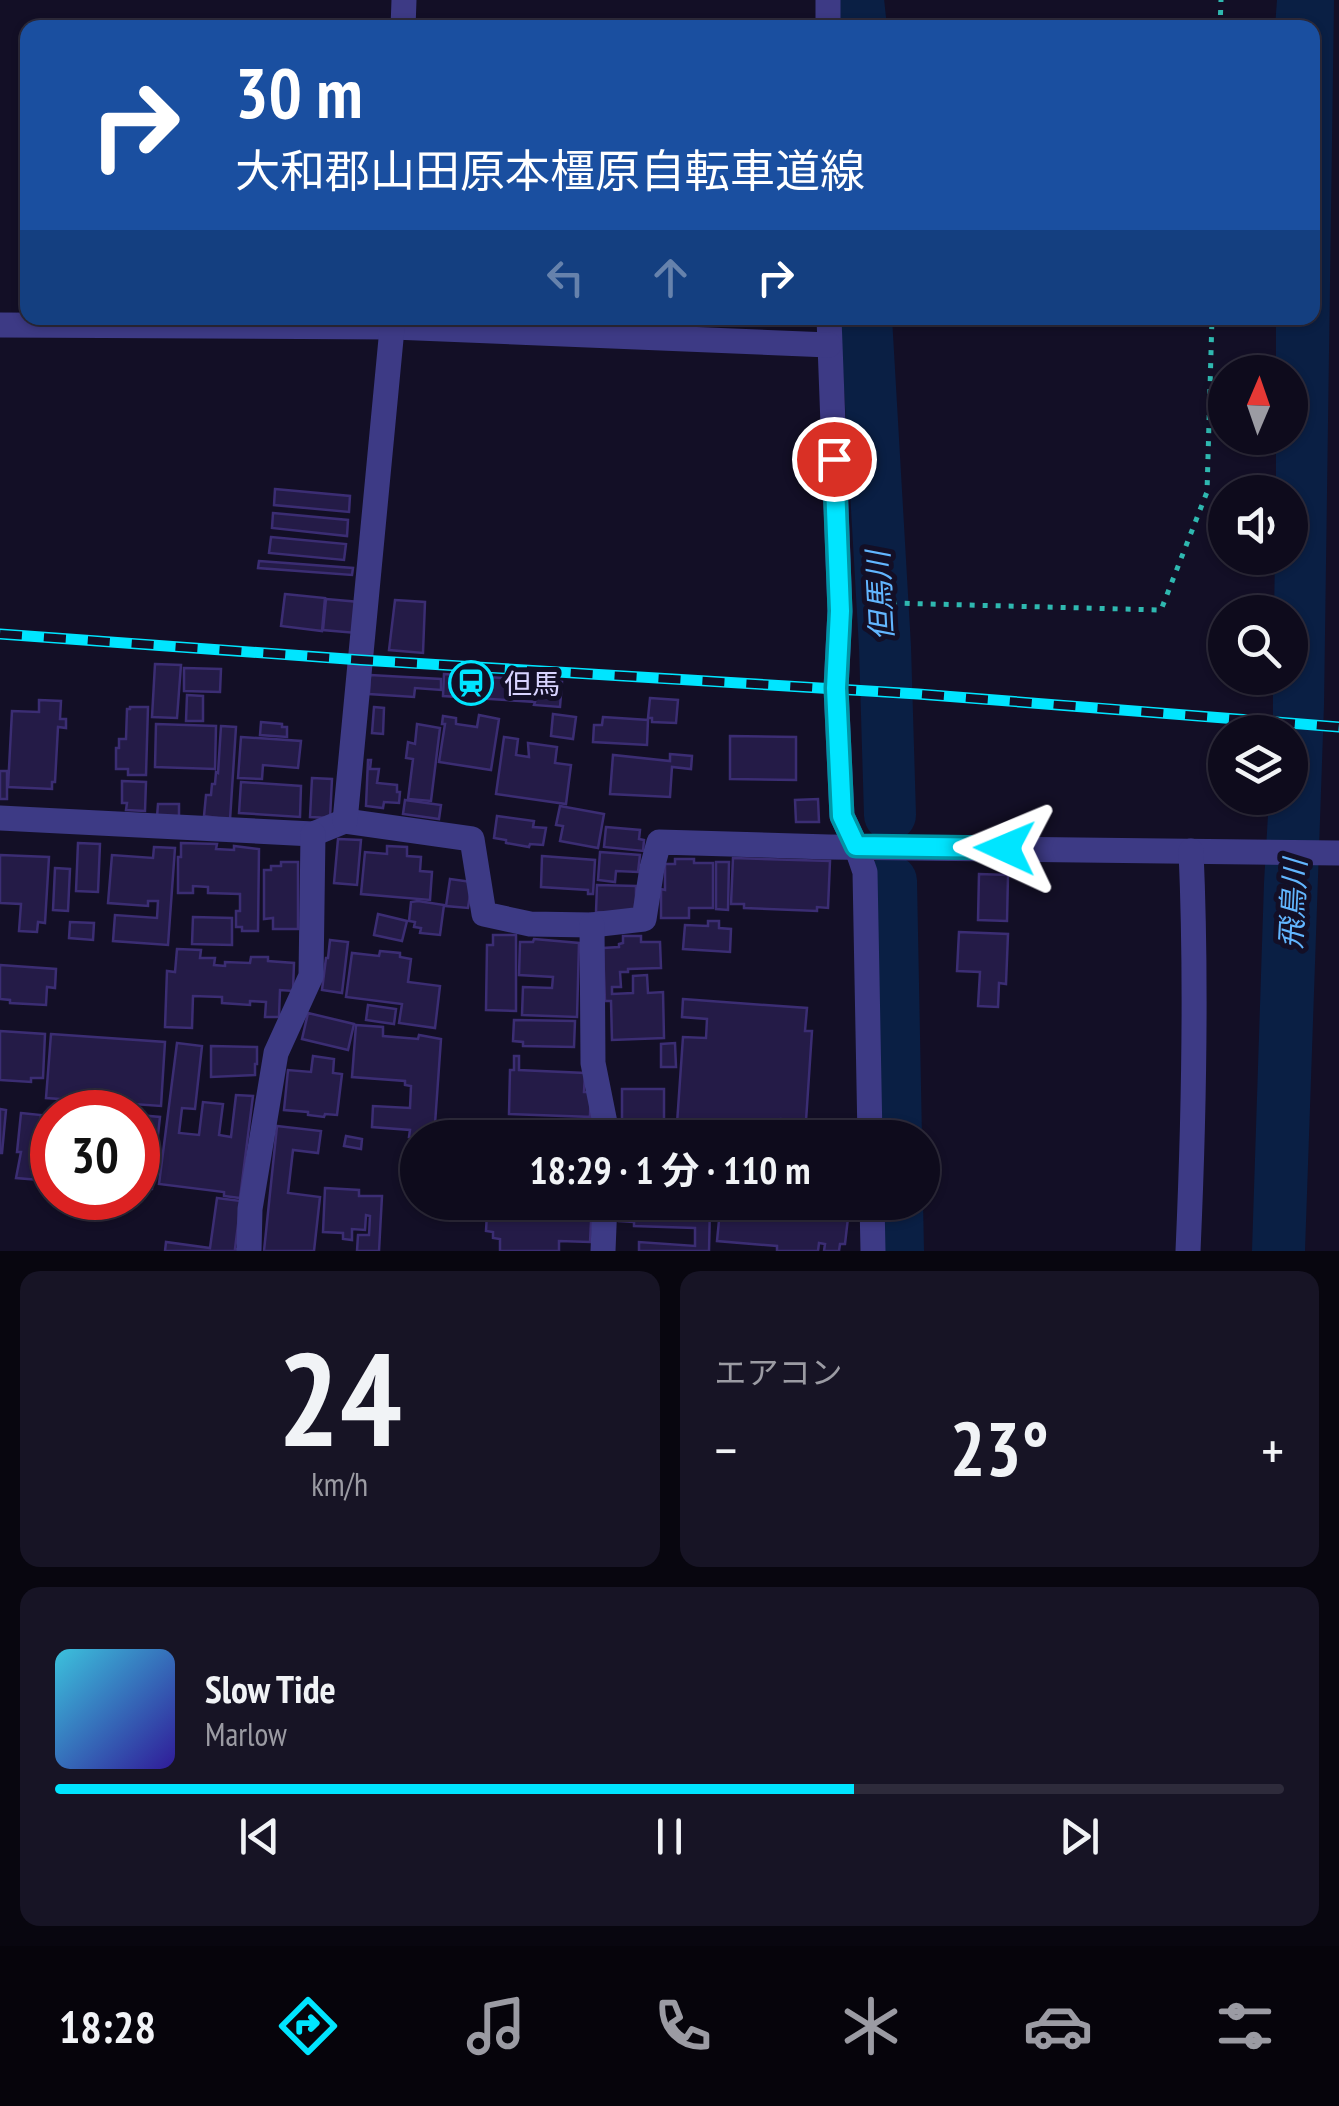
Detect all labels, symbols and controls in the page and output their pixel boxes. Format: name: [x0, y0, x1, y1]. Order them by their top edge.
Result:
text: 30 m: [235, 47, 363, 137]
icon: right: [70, 60, 200, 190]
text: 大和郡山田原本橿原自転車道線: [235, 141, 865, 199]
icon: left: [538, 250, 593, 305]
icon: ahead: [643, 250, 698, 305]
icon: right: [748, 250, 803, 305]
north arrow: [1208, 355, 1308, 455]
map controls: [1208, 355, 1308, 815]
pin: [792, 417, 877, 502]
icon: arrive: [807, 432, 862, 487]
button: sound: [1208, 475, 1308, 575]
water label: 但馬川: [857, 547, 901, 642]
button: search: [1208, 595, 1308, 695]
station icon: 但馬: [448, 660, 494, 706]
place label: 但馬: [504, 665, 560, 702]
button: layers: [1208, 715, 1308, 815]
position arrow: [953, 796, 1057, 900]
water label: 飛鳥川: [1270, 855, 1314, 950]
speed limit sign: 30: [30, 1090, 160, 1220]
text: 18:29 · 1 分 · 110 m: [530, 1145, 810, 1194]
text: 24: [278, 1314, 402, 1482]
text: エアコン: [715, 1351, 843, 1393]
text: 23°: [950, 1400, 1049, 1497]
text: −: [715, 1414, 737, 1485]
text: +: [1261, 1414, 1284, 1485]
text: km/h: [311, 1463, 368, 1505]
text: Slow Tide: [205, 1664, 336, 1713]
text: Marlow: [205, 1713, 287, 1755]
icon: previous: [232, 1809, 287, 1864]
icon: pause: [642, 1809, 697, 1864]
icon: next: [1052, 1809, 1107, 1864]
icon: directions: [273, 1991, 343, 2061]
icon: music: [461, 1991, 531, 2061]
icon: phone: [648, 1991, 718, 2061]
icon: climate: [836, 1991, 906, 2061]
icon: car: [1023, 1991, 1093, 2061]
icon: filters: [1210, 1991, 1280, 2061]
text: 18:28: [59, 1997, 156, 2055]

